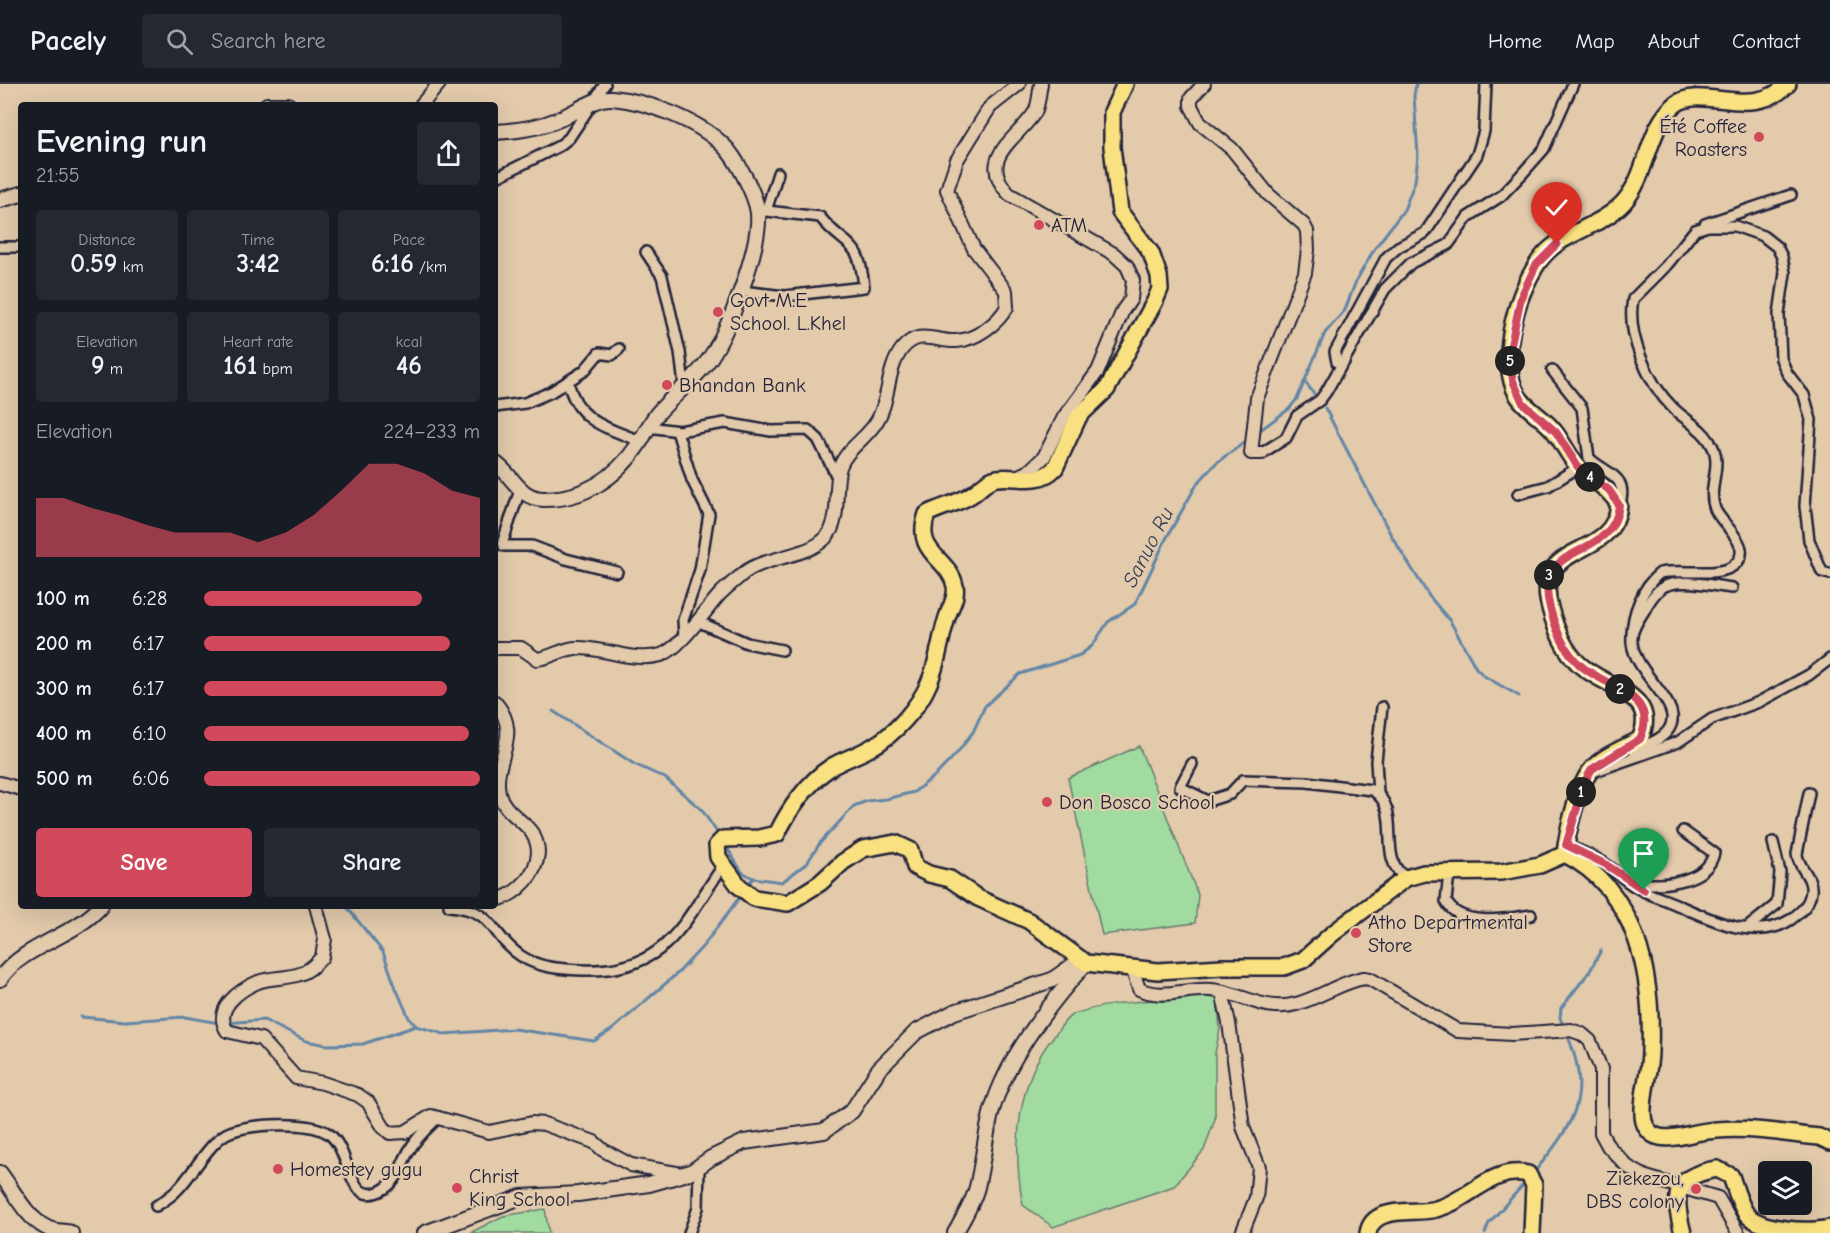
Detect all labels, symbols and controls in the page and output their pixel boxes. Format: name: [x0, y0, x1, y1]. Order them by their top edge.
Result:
search box: [142, 14, 562, 68]
text: Pacely: [30, 25, 106, 57]
icon: search: [163, 25, 196, 58]
text: Search here: [211, 28, 326, 54]
text: Home: [1488, 29, 1542, 53]
text: Map: [1575, 29, 1615, 53]
text: About: [1648, 29, 1699, 53]
text: Contact: [1732, 29, 1800, 53]
place label: Été Coffee Roasters: [1659, 115, 1747, 161]
text: Evening run: [36, 122, 207, 160]
button: share: [417, 122, 480, 185]
marker: Été Coffee Roasters: [1752, 130, 1766, 144]
text: 21:55: [36, 164, 80, 187]
pin: [1531, 182, 1582, 244]
icon: check: [1540, 191, 1573, 224]
place label: ATM: [1051, 214, 1087, 237]
marker: ATM: [1032, 218, 1046, 232]
text: Distance: [78, 231, 136, 249]
text: Time: [241, 231, 275, 249]
text: Pace: [393, 231, 425, 249]
text: 0.59: [70, 249, 117, 279]
text: 3:42: [236, 249, 280, 279]
text: 6:16: [371, 249, 414, 279]
text: km: [117, 258, 144, 276]
text: /km: [414, 258, 447, 276]
place label: Govt M.E School. L.Khel: [730, 289, 846, 335]
marker: Govt M.E School. L.Khel: [711, 305, 725, 319]
text: Elevation: [76, 333, 138, 351]
text: Heart rate: [223, 333, 293, 351]
text: kcal: [396, 333, 422, 351]
pin: 5: [1495, 346, 1525, 376]
text: 9: [91, 351, 105, 381]
text: 161: [223, 351, 257, 381]
text: 46: [396, 351, 422, 381]
text: 5: [1506, 352, 1514, 370]
text: m: [105, 360, 123, 378]
text: bpm: [257, 360, 293, 378]
place label: Bhandan Bank: [679, 374, 806, 397]
marker: Bhandan Bank: [660, 378, 674, 392]
text: Elevation: [36, 420, 113, 443]
text: 224–233 m: [384, 420, 480, 443]
pin: 4: [1575, 462, 1605, 492]
text: 4: [1586, 468, 1594, 486]
water label: Sanuo Ru: [1118, 503, 1178, 591]
pin: 3: [1534, 560, 1564, 590]
text: 3: [1545, 566, 1553, 584]
text: 100 m: [36, 587, 90, 610]
text: 6:28: [132, 587, 167, 610]
text: 200 m: [36, 632, 92, 655]
text: 6:17: [132, 632, 164, 655]
pin: 2: [1605, 674, 1635, 704]
text: 300 m: [36, 677, 92, 700]
text: 6:17: [132, 677, 164, 700]
text: 2: [1616, 680, 1624, 698]
text: 400 m: [36, 722, 91, 745]
text: 6:10: [132, 722, 167, 745]
text: 500 m: [36, 767, 93, 790]
text: 6:06: [132, 767, 169, 790]
pin: 1: [1566, 777, 1596, 807]
text: 1: [1578, 783, 1584, 801]
place label: Don Bosco School: [1059, 791, 1215, 814]
marker: Don Bosco School: [1040, 795, 1054, 809]
button: Save: [36, 828, 252, 897]
button: Share: [264, 828, 480, 897]
pin: [1618, 828, 1669, 890]
icon: arrive: [1627, 837, 1660, 870]
place label: Atho Departmental Store: [1368, 911, 1528, 957]
marker: Atho Departmental Store: [1349, 926, 1363, 940]
place label: Homestey gugu: [290, 1158, 422, 1181]
map controls: [1758, 1161, 1812, 1215]
button: layers: [1758, 1161, 1812, 1215]
marker: Homestey gugu: [271, 1162, 285, 1176]
place label: Christ King School: [469, 1165, 570, 1211]
place label: Ziekezou, DBS colony: [1586, 1167, 1684, 1213]
marker: Christ King School: [450, 1181, 464, 1195]
marker: Ziekezou, DBS colony: [1689, 1182, 1703, 1196]

